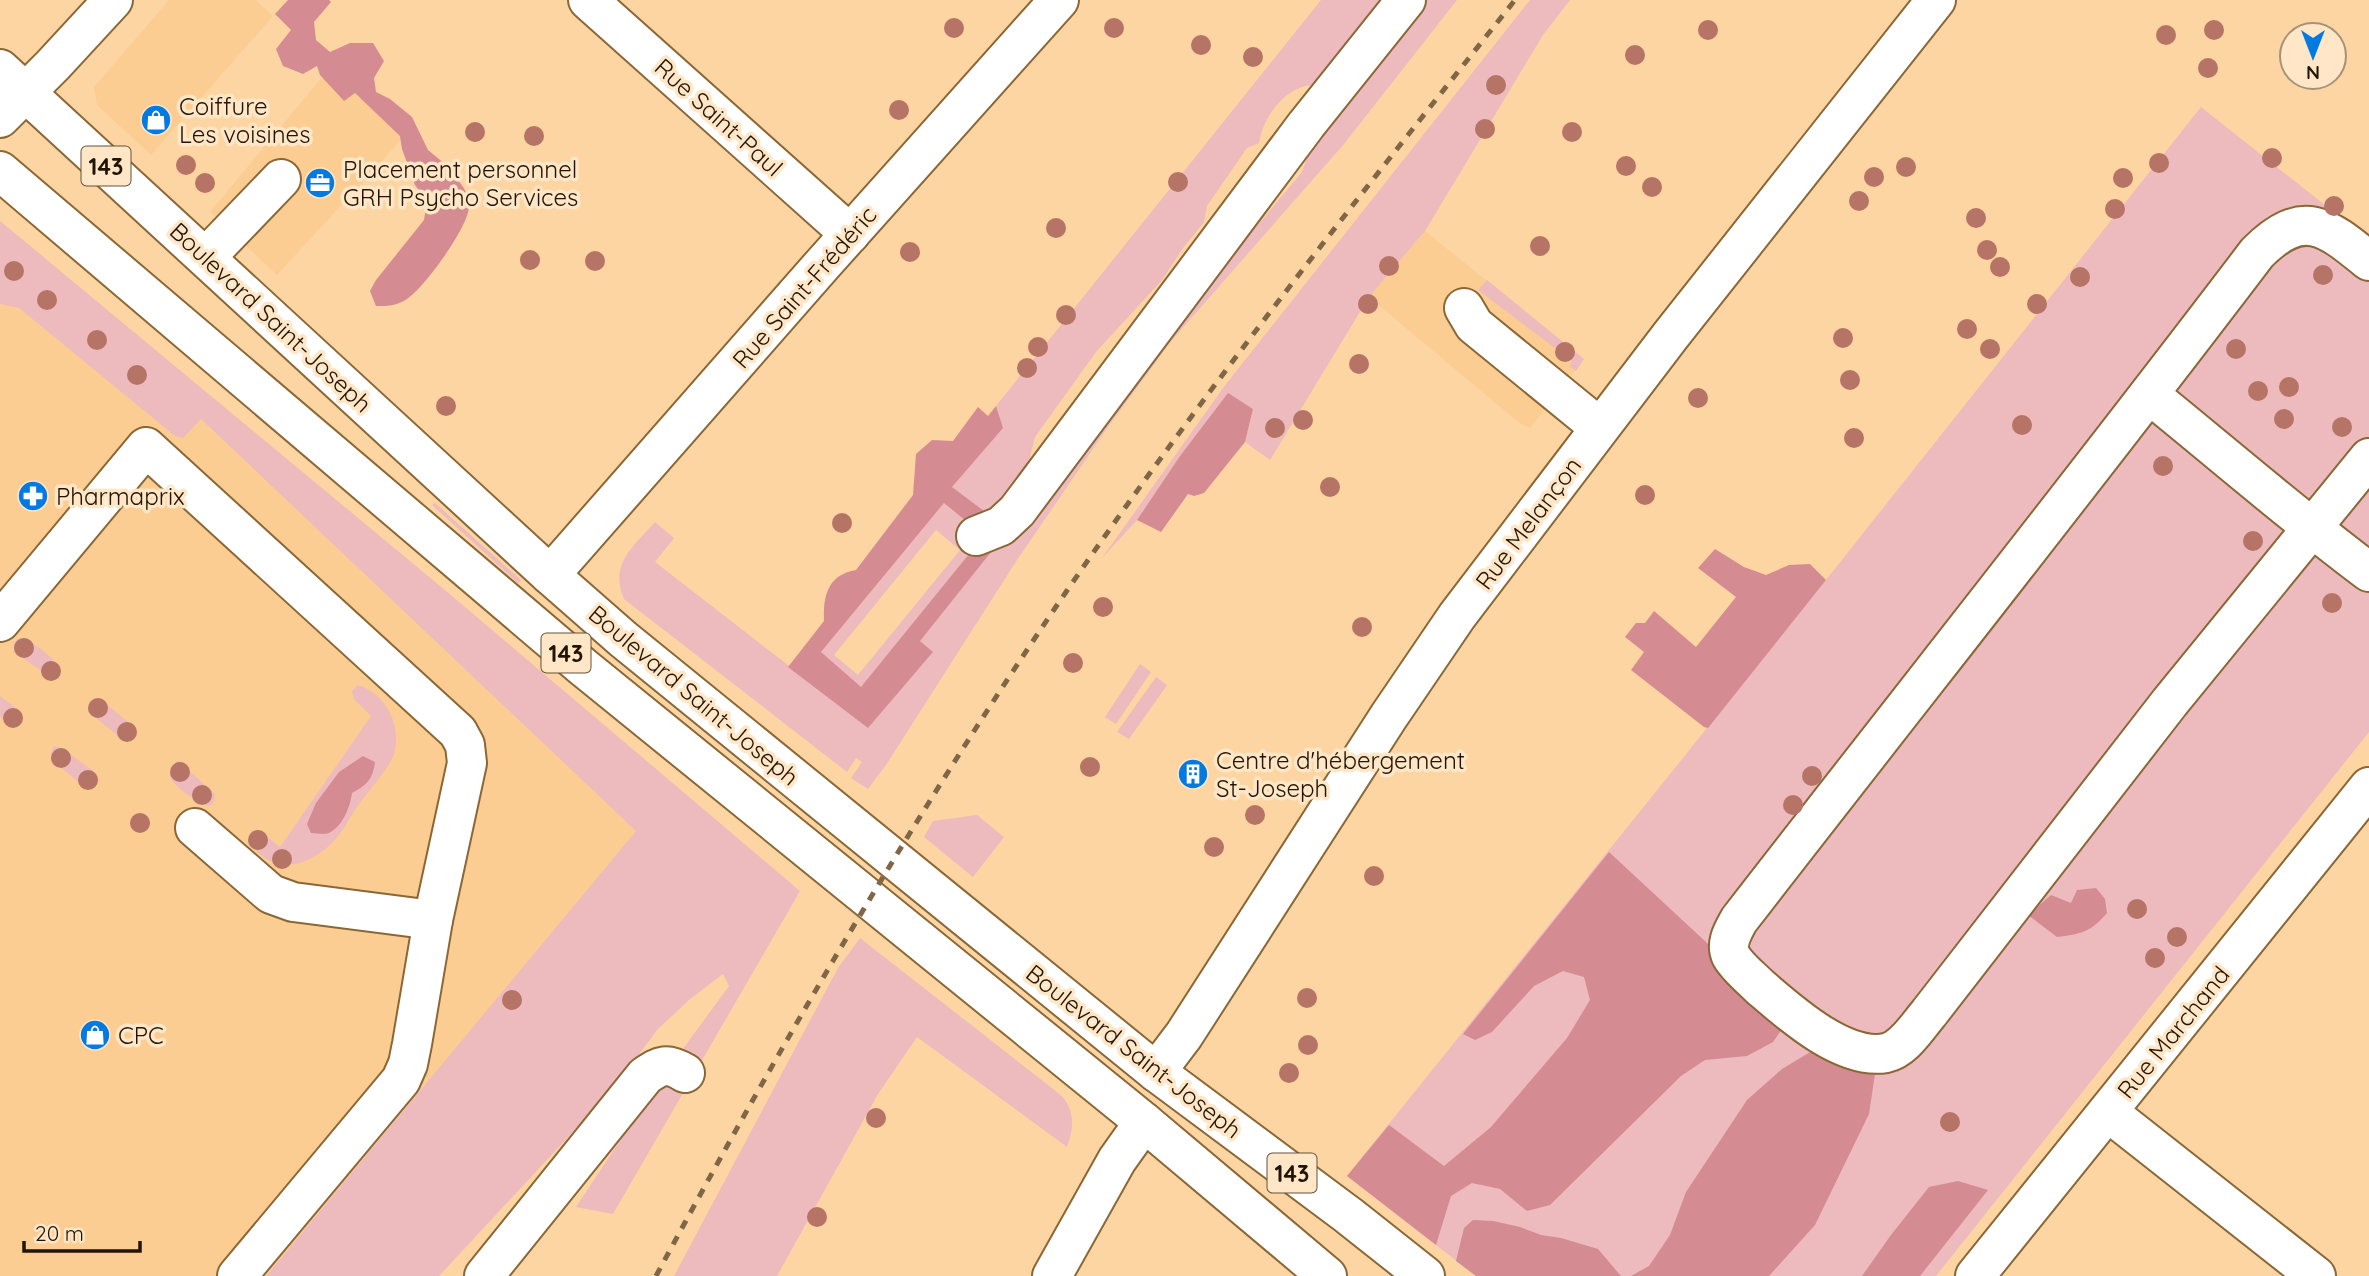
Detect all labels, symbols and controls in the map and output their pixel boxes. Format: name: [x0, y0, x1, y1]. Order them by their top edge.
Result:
north arrow: [2278, 21, 2348, 91]
street label: Rue Saint-Paul: [649, 52, 789, 182]
text: N: [2306, 61, 2320, 85]
place label: Coiffure Les voisines: [179, 91, 310, 149]
shop icon: Coiffure Les voisines: [139, 103, 173, 137]
road number: 143: [82, 146, 130, 186]
place label: Placement personnel GRH Psycho Services: [343, 154, 578, 212]
office icon: Placement personnel GRH Psycho Services: [303, 166, 337, 200]
street label: Rue Saint-Frédéric: [726, 200, 882, 374]
street label: Boulevard Saint-Joseph: [164, 216, 378, 418]
street label: Rue Melançon: [1469, 451, 1587, 595]
pharmacy icon: Pharmaprix: [16, 479, 50, 513]
place label: Pharmaprix: [56, 481, 185, 511]
street label: Boulevard Saint-Joseph: [583, 598, 805, 792]
road number: 143: [542, 634, 590, 673]
place label: Centre d'hébergement St-Joseph: [1216, 745, 1465, 803]
building icon: Centre d'hébergement St-Joseph: [1176, 757, 1210, 791]
street label: Boulevard Saint-Joseph: [1020, 958, 1248, 1144]
street label: Rue Marchand: [2110, 960, 2236, 1104]
shop icon: CPC: [78, 1018, 112, 1052]
place label: CPC: [118, 1020, 164, 1050]
road number: 143: [1268, 1154, 1316, 1192]
scale bar: [24, 1210, 140, 1254]
text: 20 m: [35, 1220, 84, 1246]

